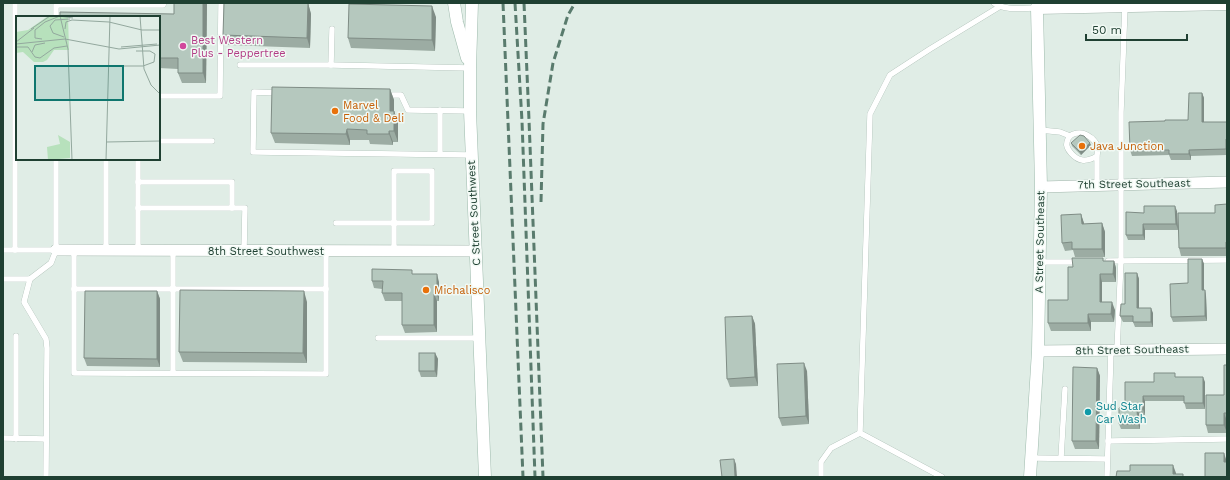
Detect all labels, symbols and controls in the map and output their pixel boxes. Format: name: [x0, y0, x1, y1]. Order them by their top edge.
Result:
inset map: [16, 16, 160, 160]
scale bar: [1086, 16, 1187, 42]
text: 50 m: [1092, 23, 1122, 37]
place label: Best Western Plus - Peppertree: [191, 34, 286, 60]
marker: Best Western Plus - Peppertree: [178, 41, 188, 51]
place label: Marvel Food & Deli: [343, 99, 404, 125]
marker: Marvel Food & Deli: [330, 106, 340, 116]
place label: Java Junction: [1090, 140, 1164, 153]
marker: Java Junction: [1077, 141, 1087, 151]
street label: C Street Southwest: [465, 159, 483, 266]
street label: 7th Street Southeast: [1077, 177, 1191, 191]
street label: A Street Southeast: [1033, 190, 1047, 293]
street label: 8th Street Southwest: [208, 245, 325, 258]
place label: Michalisco: [434, 284, 490, 297]
marker: Michalisco: [421, 285, 431, 295]
street label: 8th Street Southeast: [1075, 343, 1189, 357]
place label: Sud Star Car Wash: [1096, 400, 1146, 426]
marker: Sud Star Car Wash: [1083, 407, 1093, 417]

